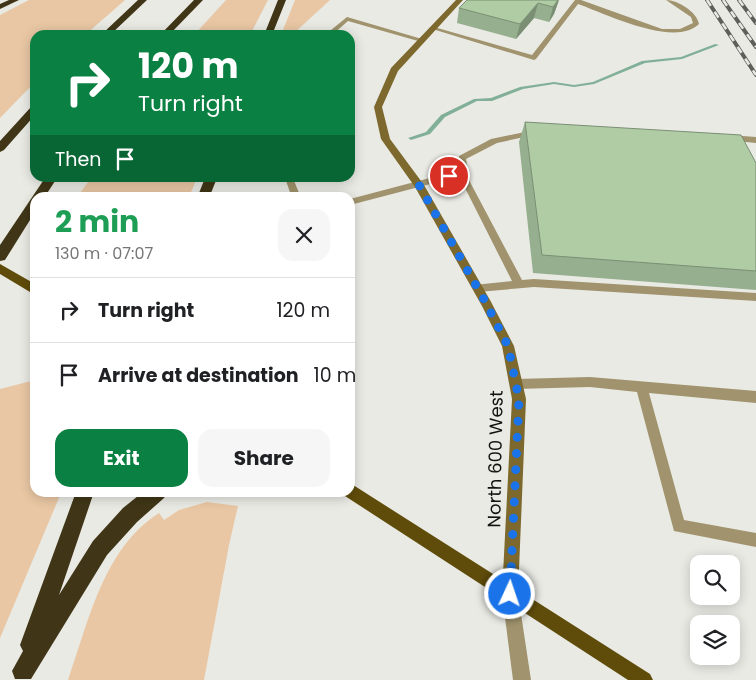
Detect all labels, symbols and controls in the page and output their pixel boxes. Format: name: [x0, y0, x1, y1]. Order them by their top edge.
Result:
text: 120 m: [138, 41, 238, 90]
icon: right: [55, 50, 120, 115]
text: Turn right: [138, 88, 243, 119]
icon: arrive: [111, 145, 139, 173]
text: Then: [55, 146, 101, 173]
pin: [428, 155, 470, 197]
icon: arrive: [435, 162, 463, 190]
text: 2 min: [55, 200, 139, 243]
button: close: [278, 209, 330, 261]
text: 130 m · 07:07: [55, 242, 153, 265]
icon: right: [55, 296, 83, 324]
text: Turn right: [98, 297, 194, 324]
text: 120 m: [276, 297, 330, 324]
icon: arrive: [55, 361, 83, 389]
text: Arrive at destination: [98, 362, 299, 389]
text: 10 m: [314, 362, 356, 389]
street label: North 600 West: [481, 390, 509, 528]
button: Exit: [55, 429, 188, 487]
button: Share: [198, 429, 330, 487]
map controls: [690, 555, 740, 665]
button: search: [690, 555, 740, 605]
position arrow: [483, 567, 535, 619]
button: layers: [690, 615, 740, 665]

